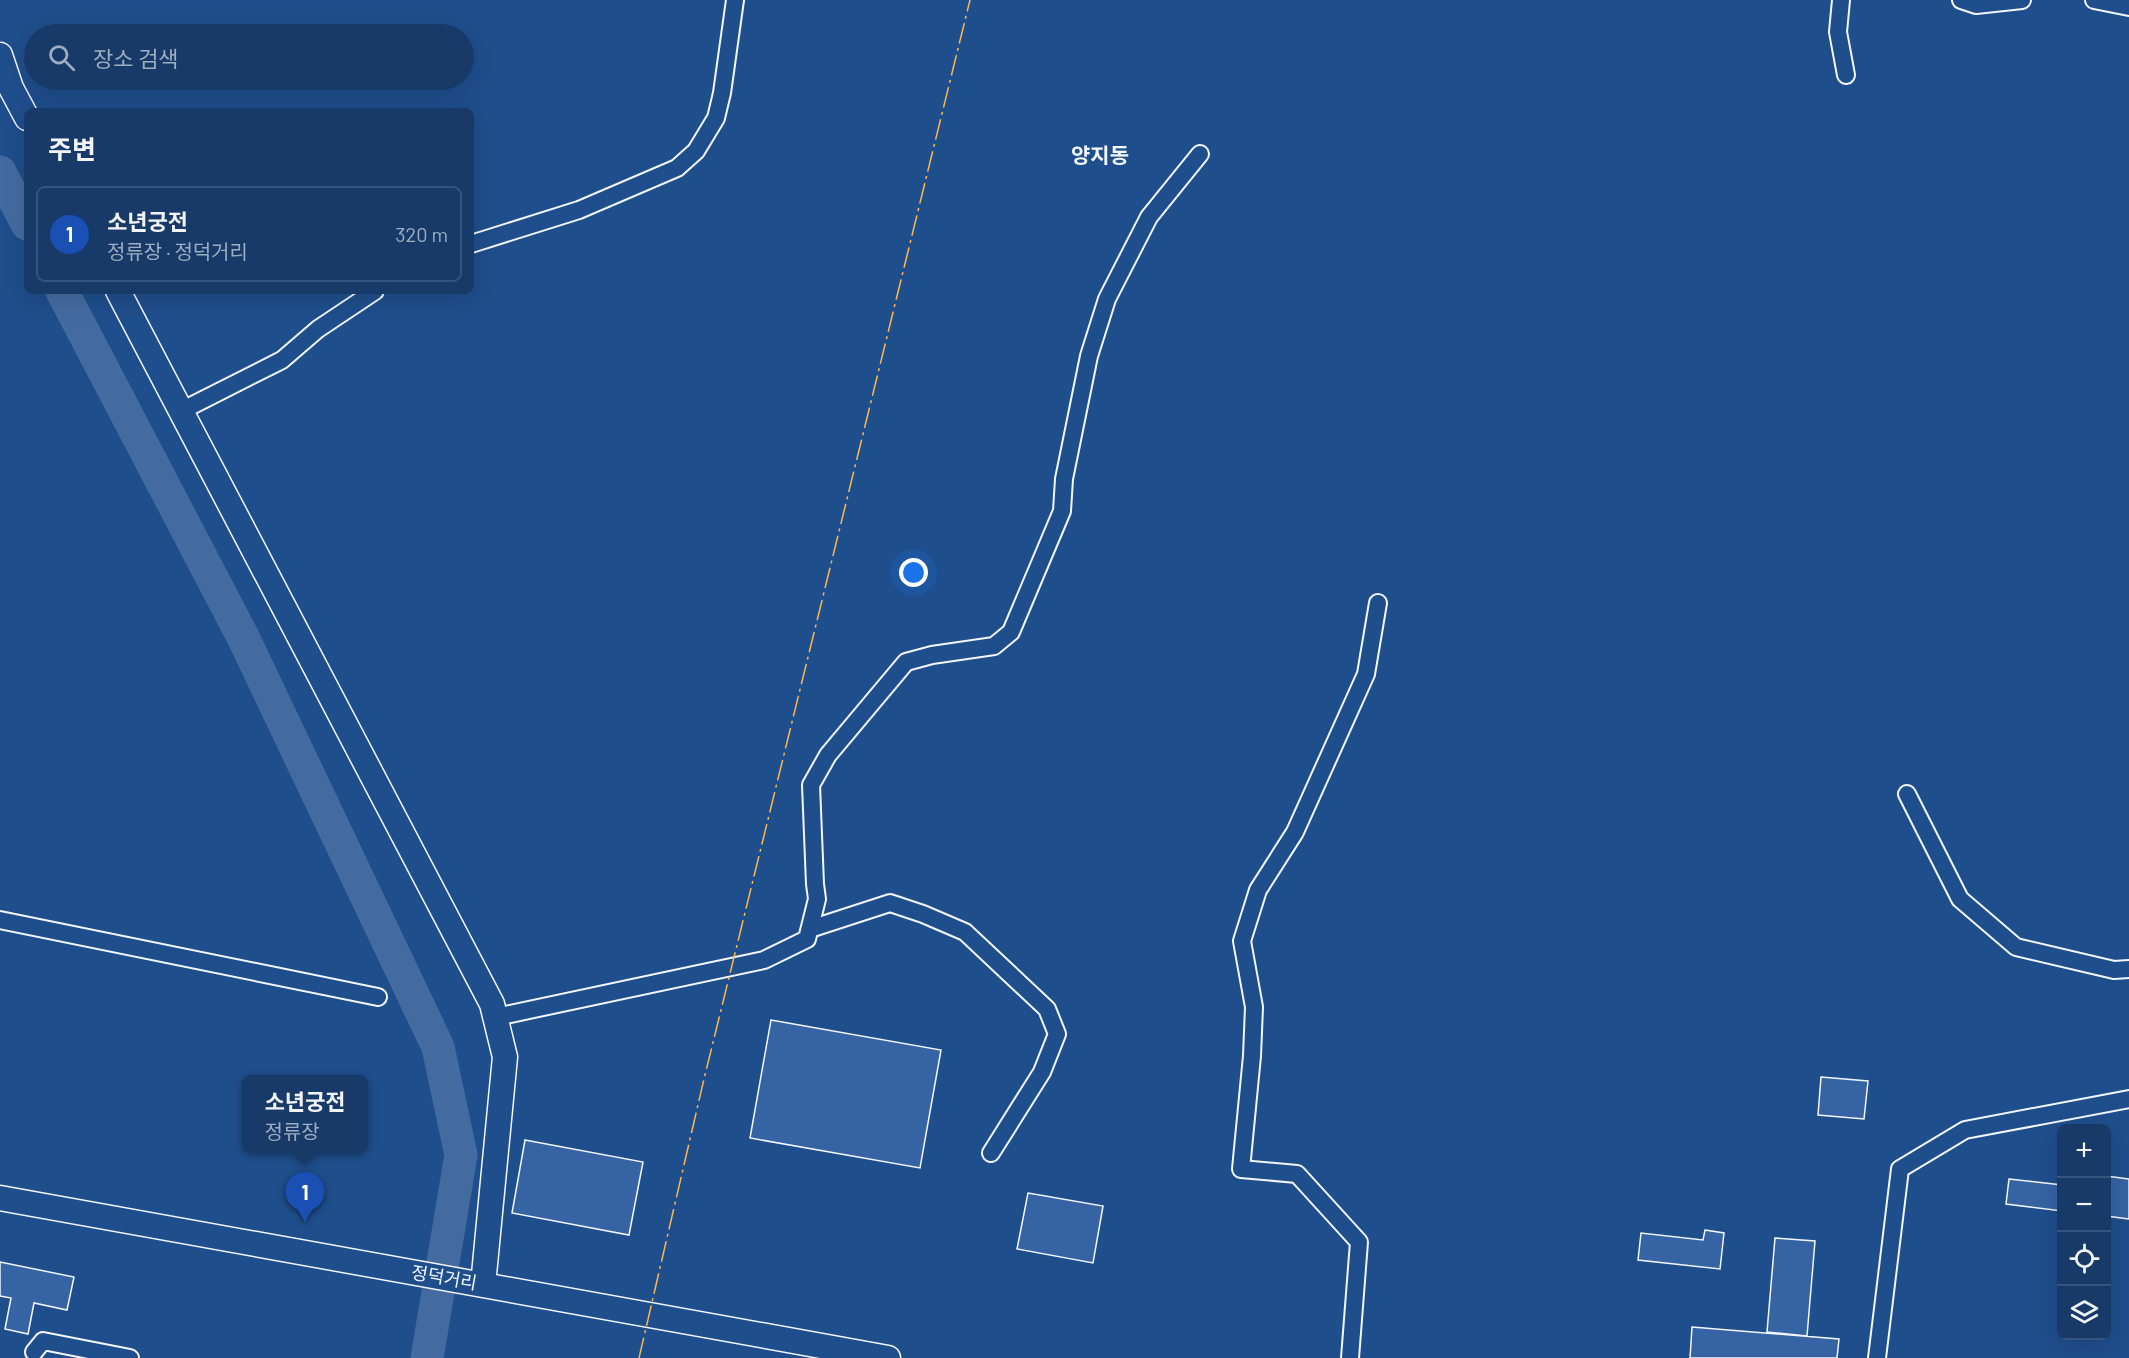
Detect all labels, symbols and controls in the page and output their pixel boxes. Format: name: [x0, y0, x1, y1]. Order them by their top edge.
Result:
search box: [24, 24, 474, 90]
icon: search: [45, 41, 78, 74]
text: 장소 검색: [93, 45, 178, 71]
text: 주변: [48, 133, 96, 164]
district label: 양지동: [1071, 142, 1129, 167]
text: 소년궁전: [107, 208, 188, 234]
text: 1: [66, 222, 73, 246]
text: 320 m: [395, 222, 448, 246]
text: 정류장 · 정덕거리: [107, 239, 248, 263]
your location: [899, 558, 928, 587]
popup: [242, 1075, 368, 1153]
text: 소년궁전: [265, 1088, 345, 1114]
text: 정류장: [265, 1119, 320, 1143]
map controls: [2057, 1124, 2111, 1340]
button: +: [2057, 1124, 2111, 1178]
pin: 1: [286, 1172, 324, 1222]
button: −: [2057, 1178, 2111, 1232]
button: locate: [2057, 1232, 2111, 1286]
street label: 정덕거리: [410, 1260, 479, 1294]
button: layers: [2057, 1286, 2111, 1340]

